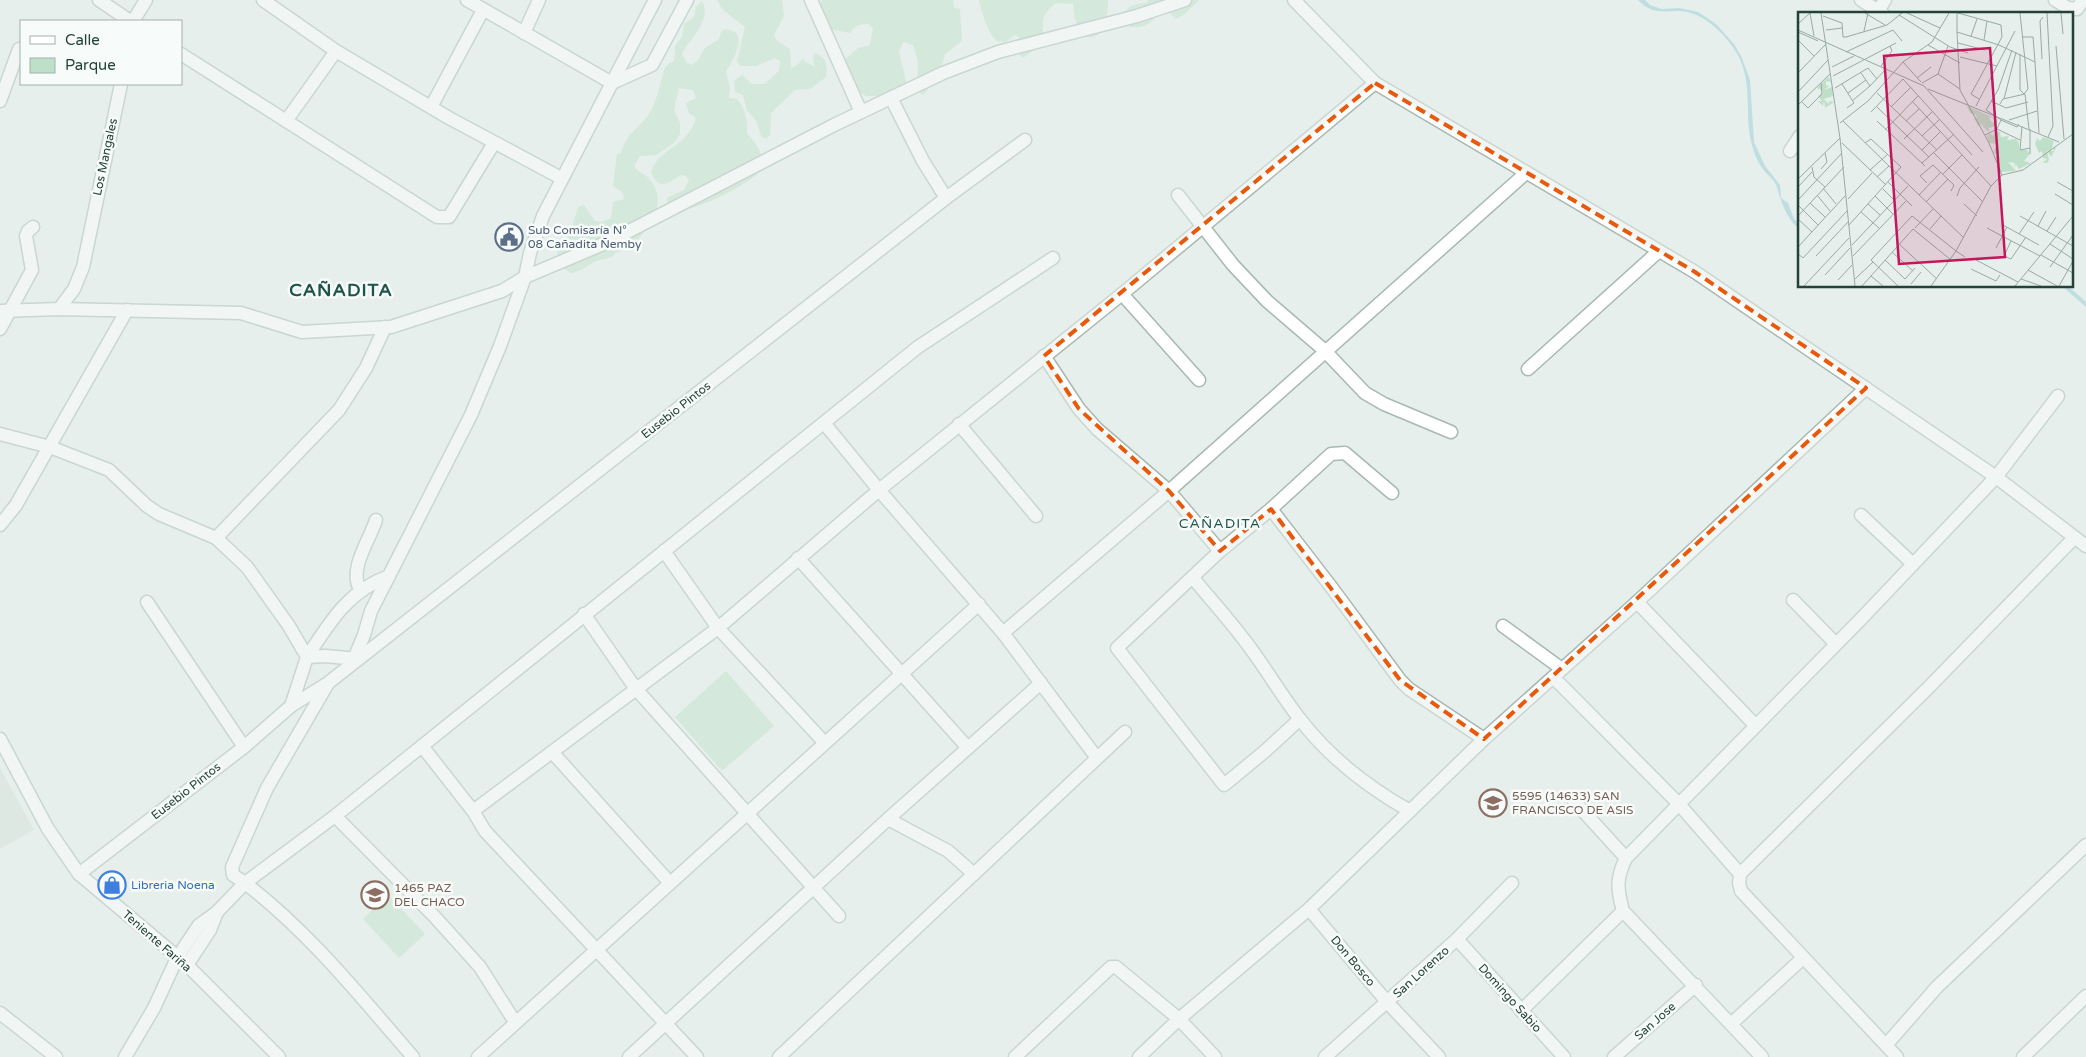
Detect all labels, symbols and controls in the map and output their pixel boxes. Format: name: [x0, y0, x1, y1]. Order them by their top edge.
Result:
inset map: [1798, 12, 2074, 288]
legend: [20, 20, 182, 85]
text: Calle: [65, 31, 100, 49]
text: Parque: [65, 56, 116, 74]
street label: Los Mangales: [90, 117, 120, 197]
public building icon: Sub Comisaría N° 08 Cañadita Ñemby: [494, 222, 524, 252]
place label: Sub Comisaría N° 08 Cañadita Ñemby: [528, 223, 642, 251]
district label: CAÑADITA: [289, 279, 393, 301]
street label: Eusebio Pintos: [639, 378, 714, 441]
district label: CAÑADITA: [1179, 515, 1261, 532]
street label: Eusebio Pintos: [149, 759, 224, 822]
school or university icon: 5595 (14633) SAN FRANCISCO DE ASIS: [1478, 788, 1508, 818]
place label: 5595 (14633) SAN FRANCISCO DE ASIS: [1512, 789, 1634, 817]
shop icon: Libreria Noena: [97, 870, 127, 900]
place label: Libreria Noena: [131, 878, 215, 892]
school or university icon: 1465 PAZ DEL CHACO: [360, 880, 390, 910]
place label: 1465 PAZ DEL CHACO: [394, 881, 465, 909]
street label: Teniente Fariña: [120, 907, 194, 975]
street label: Don Bosco: [1328, 933, 1378, 989]
street label: San Lorenzo: [1390, 943, 1452, 1001]
street label: Domingo Sabio: [1476, 961, 1544, 1035]
street label: San Jose: [1632, 999, 1679, 1043]

